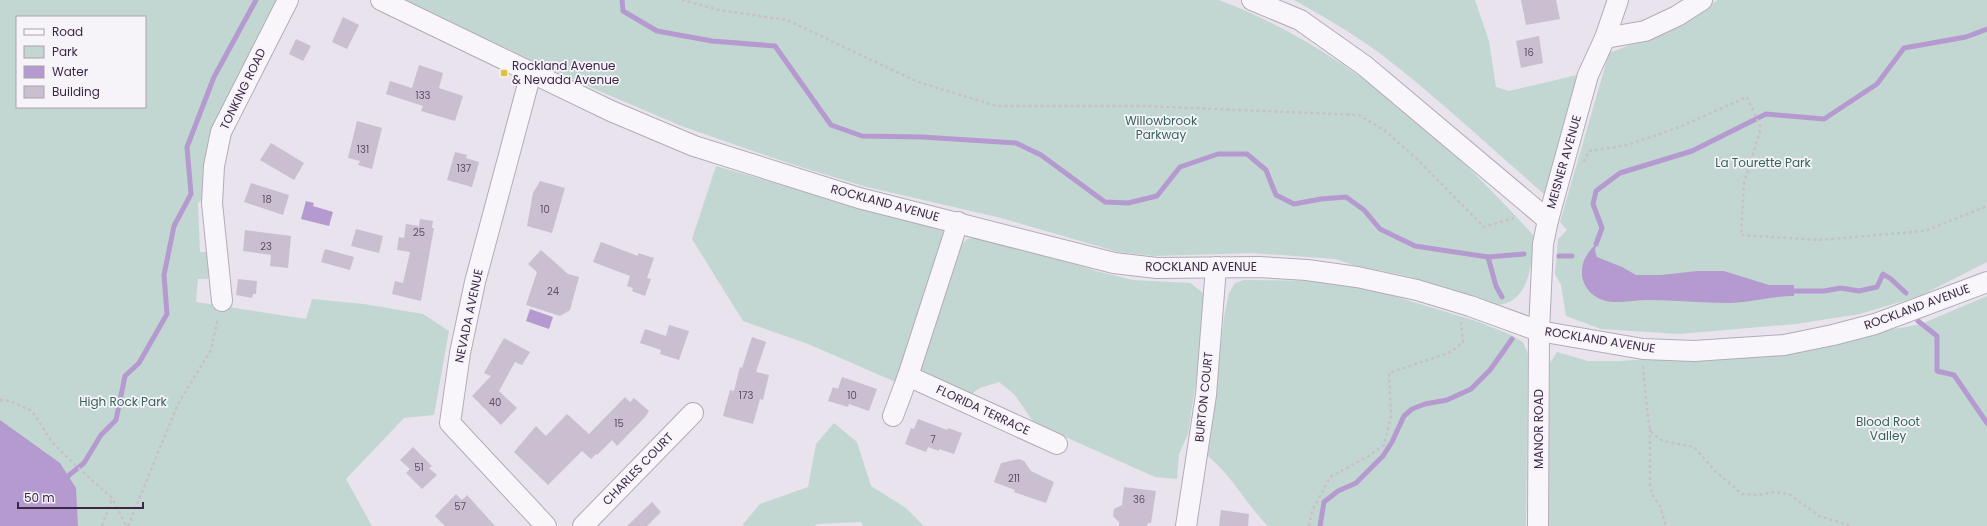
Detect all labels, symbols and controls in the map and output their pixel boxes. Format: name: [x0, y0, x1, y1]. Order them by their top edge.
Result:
legend: [16, 16, 146, 108]
text: Road: [52, 23, 83, 40]
text: Park: [52, 43, 79, 60]
street label: TONKING ROAD: [215, 45, 270, 132]
house number: 16: [1524, 45, 1534, 60]
place label: Rockland Avenue & Nevada Avenue: [512, 57, 619, 88]
text: Water: [52, 63, 89, 80]
marker: Rockland Avenue & Nevada Avenue: [499, 68, 509, 78]
text: Building: [52, 83, 100, 100]
house number: 133: [416, 88, 431, 103]
park label: Willowbrook Parkway: [1125, 112, 1198, 143]
street label: MEISNER AVENUE: [1542, 113, 1585, 211]
house number: 131: [357, 142, 369, 157]
park label: La Tourette Park: [1715, 154, 1811, 171]
house number: 137: [457, 161, 472, 176]
street label: ROCKLAND AVENUE: [829, 180, 941, 225]
house number: 18: [262, 192, 272, 207]
house number: 10: [540, 202, 550, 217]
house number: 25: [413, 225, 425, 240]
house number: 23: [260, 239, 272, 254]
street label: ROCKLAND AVENUE: [1145, 258, 1257, 275]
street label: NEVADA AVENUE: [450, 267, 487, 364]
street label: ROCKLAND AVENUE: [1861, 279, 1972, 334]
house number: 24: [547, 284, 559, 299]
street label: ROCKLAND AVENUE: [1544, 322, 1657, 357]
street label: BURTON COURT: [1190, 350, 1217, 443]
street label: FLORIDA TERRACE: [934, 380, 1033, 439]
house number: 173: [739, 388, 753, 403]
house number: 10: [847, 388, 857, 403]
street label: MANOR ROAD: [1530, 389, 1547, 469]
park label: High Rock Park: [79, 393, 168, 410]
house number: 40: [489, 395, 501, 410]
park label: Blood Root Valley: [1856, 413, 1920, 444]
house number: 15: [614, 416, 624, 431]
street label: CHARLES COURT: [598, 428, 677, 509]
house number: 7: [930, 432, 936, 447]
house number: 51: [414, 460, 424, 475]
house number: 211: [1008, 471, 1020, 486]
scale bar: [18, 484, 143, 510]
text: 50 m: [24, 489, 55, 506]
house number: 36: [1133, 492, 1145, 507]
house number: 57: [454, 499, 466, 514]

